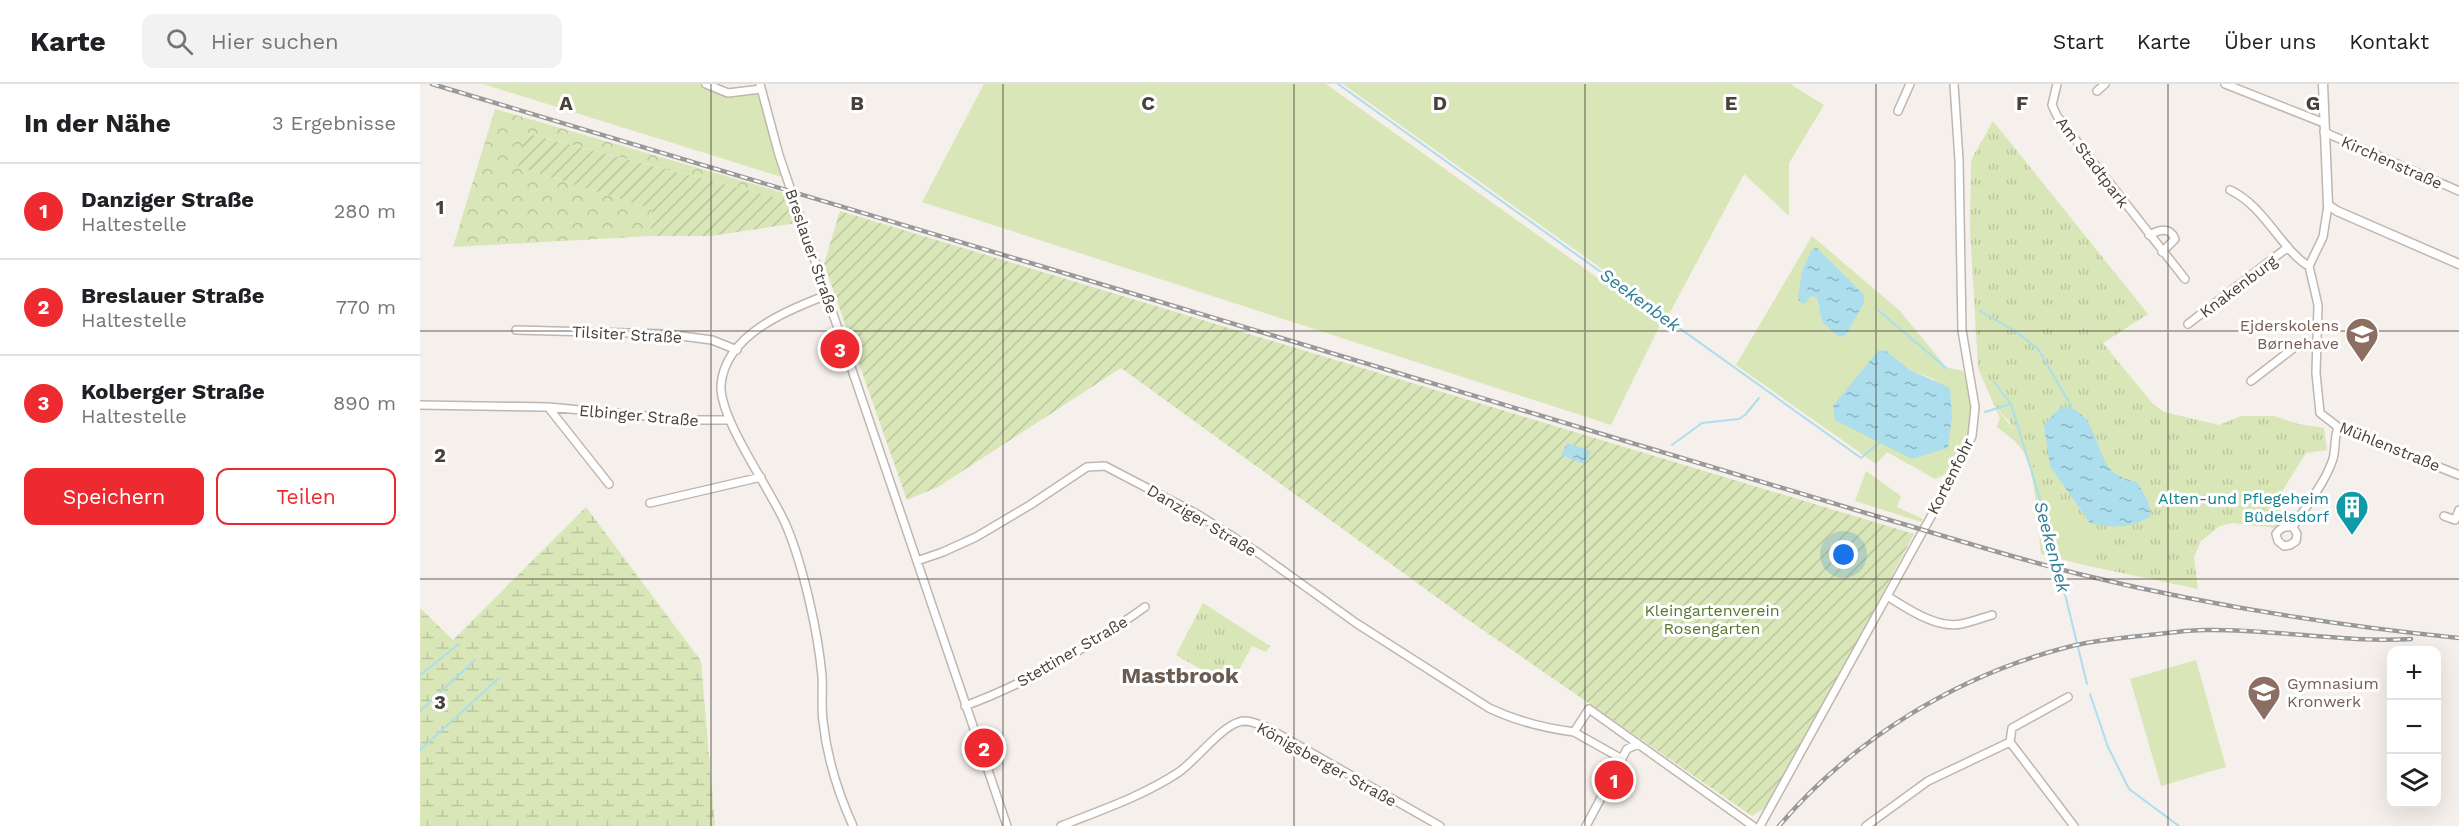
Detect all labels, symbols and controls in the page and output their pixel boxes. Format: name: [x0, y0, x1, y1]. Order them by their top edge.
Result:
search box: [142, 14, 562, 68]
text: Karte: [30, 25, 106, 58]
icon: search: [163, 25, 196, 58]
text: Hier suchen: [211, 29, 339, 54]
text: Start: [2053, 29, 2104, 54]
text: Karte: [2137, 29, 2191, 54]
text: Über uns: [2224, 29, 2316, 54]
text: Kontakt: [2349, 29, 2429, 54]
text: A: [559, 91, 573, 115]
text: B: [850, 91, 864, 115]
text: C: [1141, 91, 1155, 115]
text: D: [1433, 91, 1447, 115]
text: E: [1725, 91, 1737, 115]
text: F: [2016, 91, 2028, 115]
text: G: [2306, 91, 2320, 115]
text: In der Nähe: [24, 108, 171, 138]
text: 3 Ergebnisse: [272, 111, 396, 135]
street label: Am Stadtpark: [2052, 113, 2133, 211]
street label: Kirchenstraße: [2338, 132, 2445, 193]
street label: Breslauer Straße: [781, 186, 842, 316]
text: Danziger Straße: [81, 187, 254, 212]
text: 1: [436, 195, 444, 219]
text: 1: [39, 199, 48, 223]
text: 280 m: [334, 199, 396, 223]
text: Haltestelle: [81, 212, 187, 236]
street label: Knakenburg: [2196, 251, 2281, 322]
water label: Seekenbek: [1596, 264, 1685, 336]
text: Breslauer Straße: [81, 283, 265, 308]
text: 2: [38, 295, 49, 319]
text: 770 m: [336, 295, 396, 319]
text: Haltestelle: [81, 308, 187, 332]
place label: Ejderskolens Børnehave: [2240, 316, 2339, 353]
school or university icon: Ejderskolens Børnehave: [2344, 316, 2380, 363]
street label: Tilsiter Straße: [571, 322, 683, 347]
pin: 3: [820, 326, 860, 372]
text: Kolberger Straße: [81, 379, 265, 404]
text: 3: [38, 391, 49, 415]
text: 890 m: [333, 391, 396, 415]
street label: Elbinger Straße: [578, 401, 700, 430]
text: Haltestelle: [81, 404, 187, 428]
street label: Mühlenstraße: [2337, 418, 2443, 475]
street label: Kortenfohr: [1923, 434, 1978, 518]
text: 2: [434, 443, 446, 467]
button: Speichern: [24, 468, 204, 525]
button: Teilen: [216, 468, 396, 525]
street label: Danziger Straße: [1144, 480, 1260, 561]
place label: Alten-und Pflegeheim Büdelsdorf: [2158, 489, 2330, 526]
building icon: Alten-und Pflegeheim Büdelsdorf: [2334, 489, 2370, 536]
water label: Seekenbek: [2030, 499, 2075, 596]
your location: [1829, 540, 1858, 569]
park label: Kleingartenverein Rosengarten: [1644, 601, 1780, 638]
street label: Stettiner Straße: [1013, 612, 1131, 691]
map controls: [2387, 646, 2441, 808]
button: +: [2387, 646, 2441, 700]
district label: Mastbrook: [1121, 663, 1239, 688]
school or university icon: Gymnasium Kronwerk: [2246, 674, 2282, 721]
place label: Gymnasium Kronwerk: [2287, 674, 2379, 711]
text: 3: [434, 690, 446, 714]
button: −: [2387, 700, 2441, 754]
street label: Königsberger Straße: [1254, 718, 1400, 811]
pin: 2: [964, 726, 1004, 770]
button: layers: [2387, 754, 2441, 808]
pin: 1: [1594, 758, 1634, 802]

